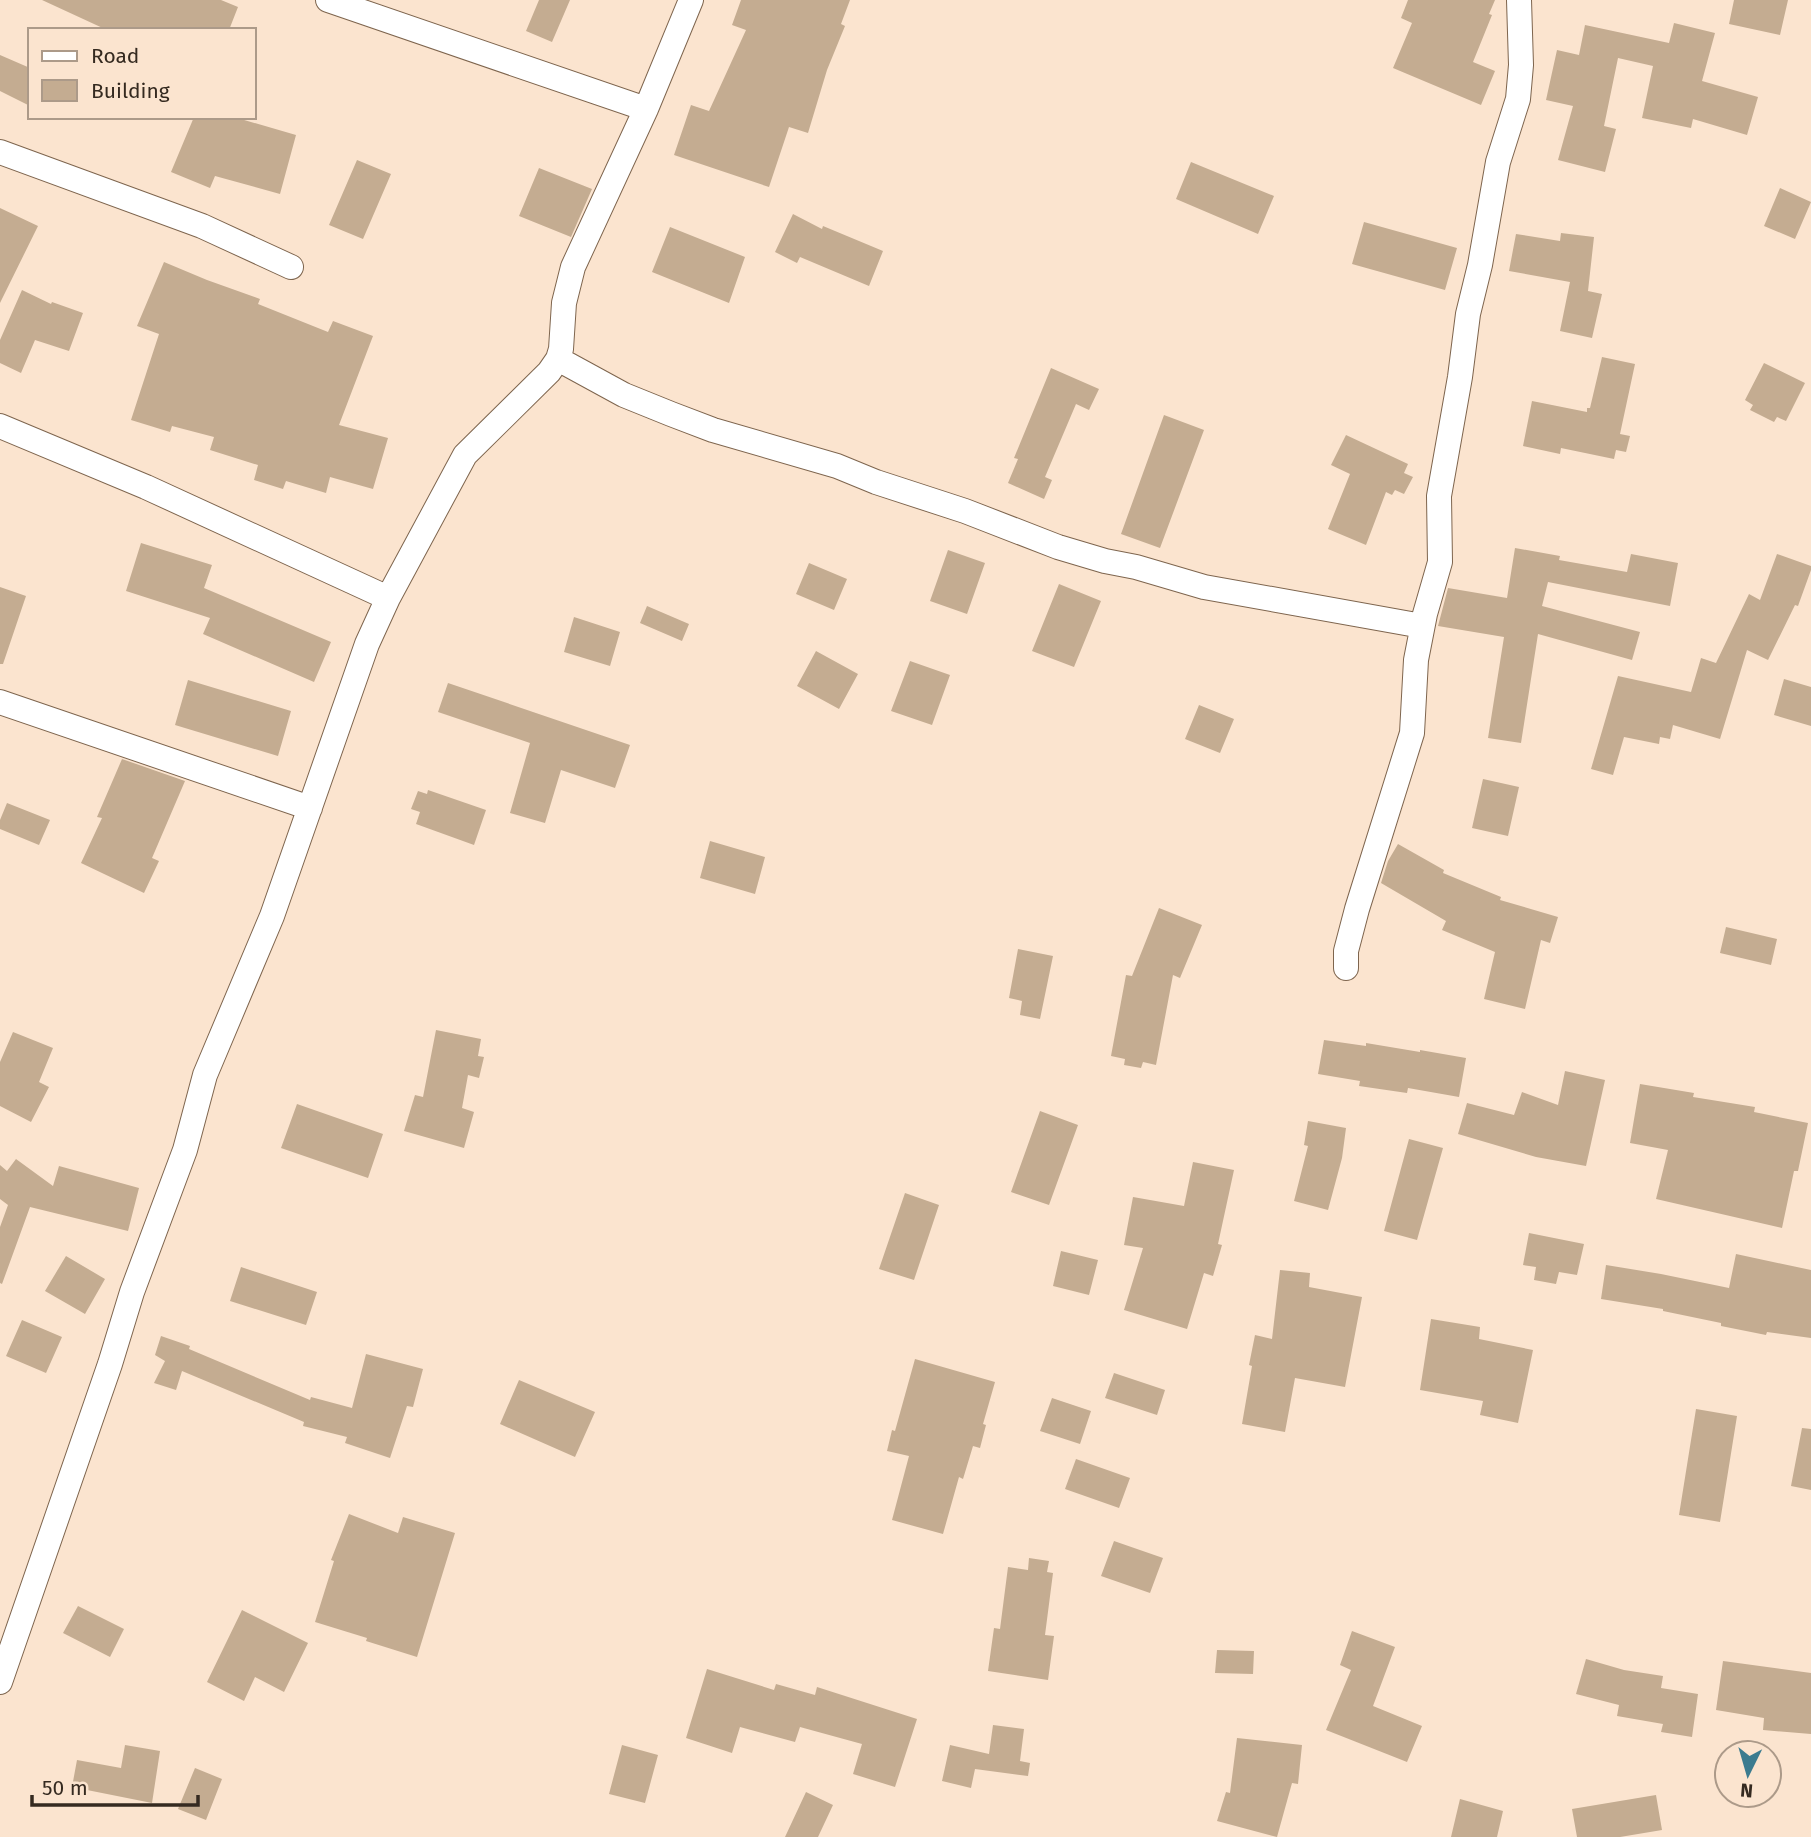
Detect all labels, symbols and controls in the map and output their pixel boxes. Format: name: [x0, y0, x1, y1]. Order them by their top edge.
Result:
legend: [28, 28, 256, 119]
text: Road: [91, 43, 139, 69]
text: Building: [91, 78, 170, 104]
north arrow: [1713, 1739, 1783, 1809]
scale bar: [32, 1764, 198, 1808]
text: 50 m: [42, 1775, 88, 1801]
text: N: [1739, 1778, 1754, 1802]

